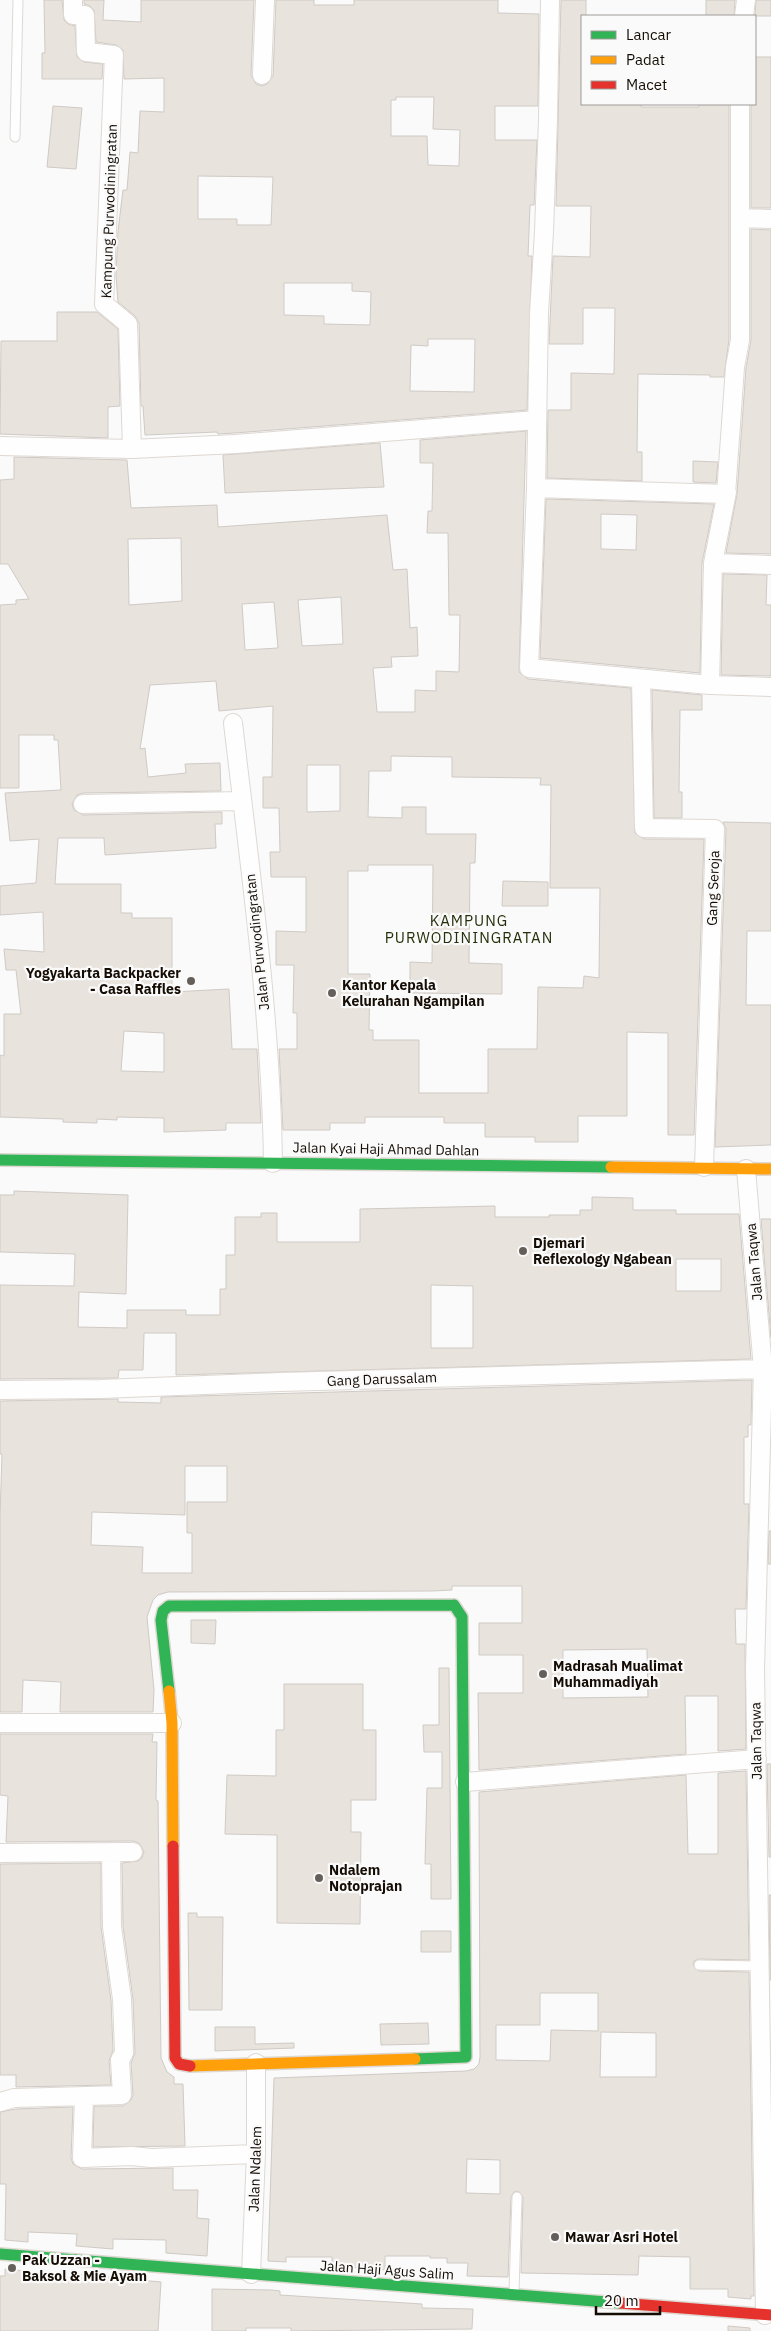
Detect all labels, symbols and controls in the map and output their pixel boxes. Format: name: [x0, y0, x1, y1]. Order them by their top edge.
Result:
legend: [581, 15, 756, 105]
text: Lancar: [626, 25, 672, 44]
text: Padat: [626, 50, 665, 69]
text: Macet: [626, 75, 667, 94]
street label: Kampung Purwodiningratan: [97, 123, 121, 299]
street label: Gang Seroja: [703, 849, 723, 926]
street label: Jalan Purwodingratan: [241, 873, 273, 1011]
district label: KAMPUNG PURWODININGRATAN: [385, 911, 553, 947]
place label: Yogyakarta Backpacker - Casa Raffles: [26, 964, 181, 998]
marker: Yogyakarta Backpacker - Casa Raffles: [185, 975, 197, 987]
place label: Kantor Kepala Kelurahan Ngampilan: [342, 976, 485, 1010]
marker: Kantor Kepala Kelurahan Ngampilan: [326, 987, 338, 999]
street label: Jalan Kyai Haji Ahmad Dahlan: [292, 1138, 480, 1160]
street label: Jalan Taqwa: [742, 1222, 766, 1302]
place label: Djemari Reflexology Ngabean: [533, 1234, 672, 1268]
marker: Djemari Reflexology Ngabean: [517, 1245, 529, 1257]
street label: Gang Darussalam: [327, 1368, 437, 1390]
place label: Madrasah Mualimat Muhammadiyah: [553, 1657, 683, 1691]
marker: Madrasah Mualimat Muhammadiyah: [537, 1668, 549, 1680]
street label: Jalan Taqwa: [746, 1701, 766, 1780]
place label: Ndalem Notoprajan: [329, 1861, 402, 1895]
marker: Ndalem Notoprajan: [313, 1872, 325, 1884]
street label: Jalan Ndalem: [244, 2126, 266, 2212]
place label: Mawar Asri Hotel: [565, 2228, 678, 2246]
marker: Mawar Asri Hotel: [549, 2231, 561, 2243]
place label: Pak Uzzan - Baksol & Mie Ayam: [22, 2251, 147, 2285]
street label: Jalan Haji Agus Salim: [319, 2256, 455, 2284]
marker: Pak Uzzan - Baksol & Mie Ayam: [6, 2262, 18, 2274]
scale bar: [596, 2284, 660, 2316]
text: 20 m: [604, 2291, 639, 2310]

